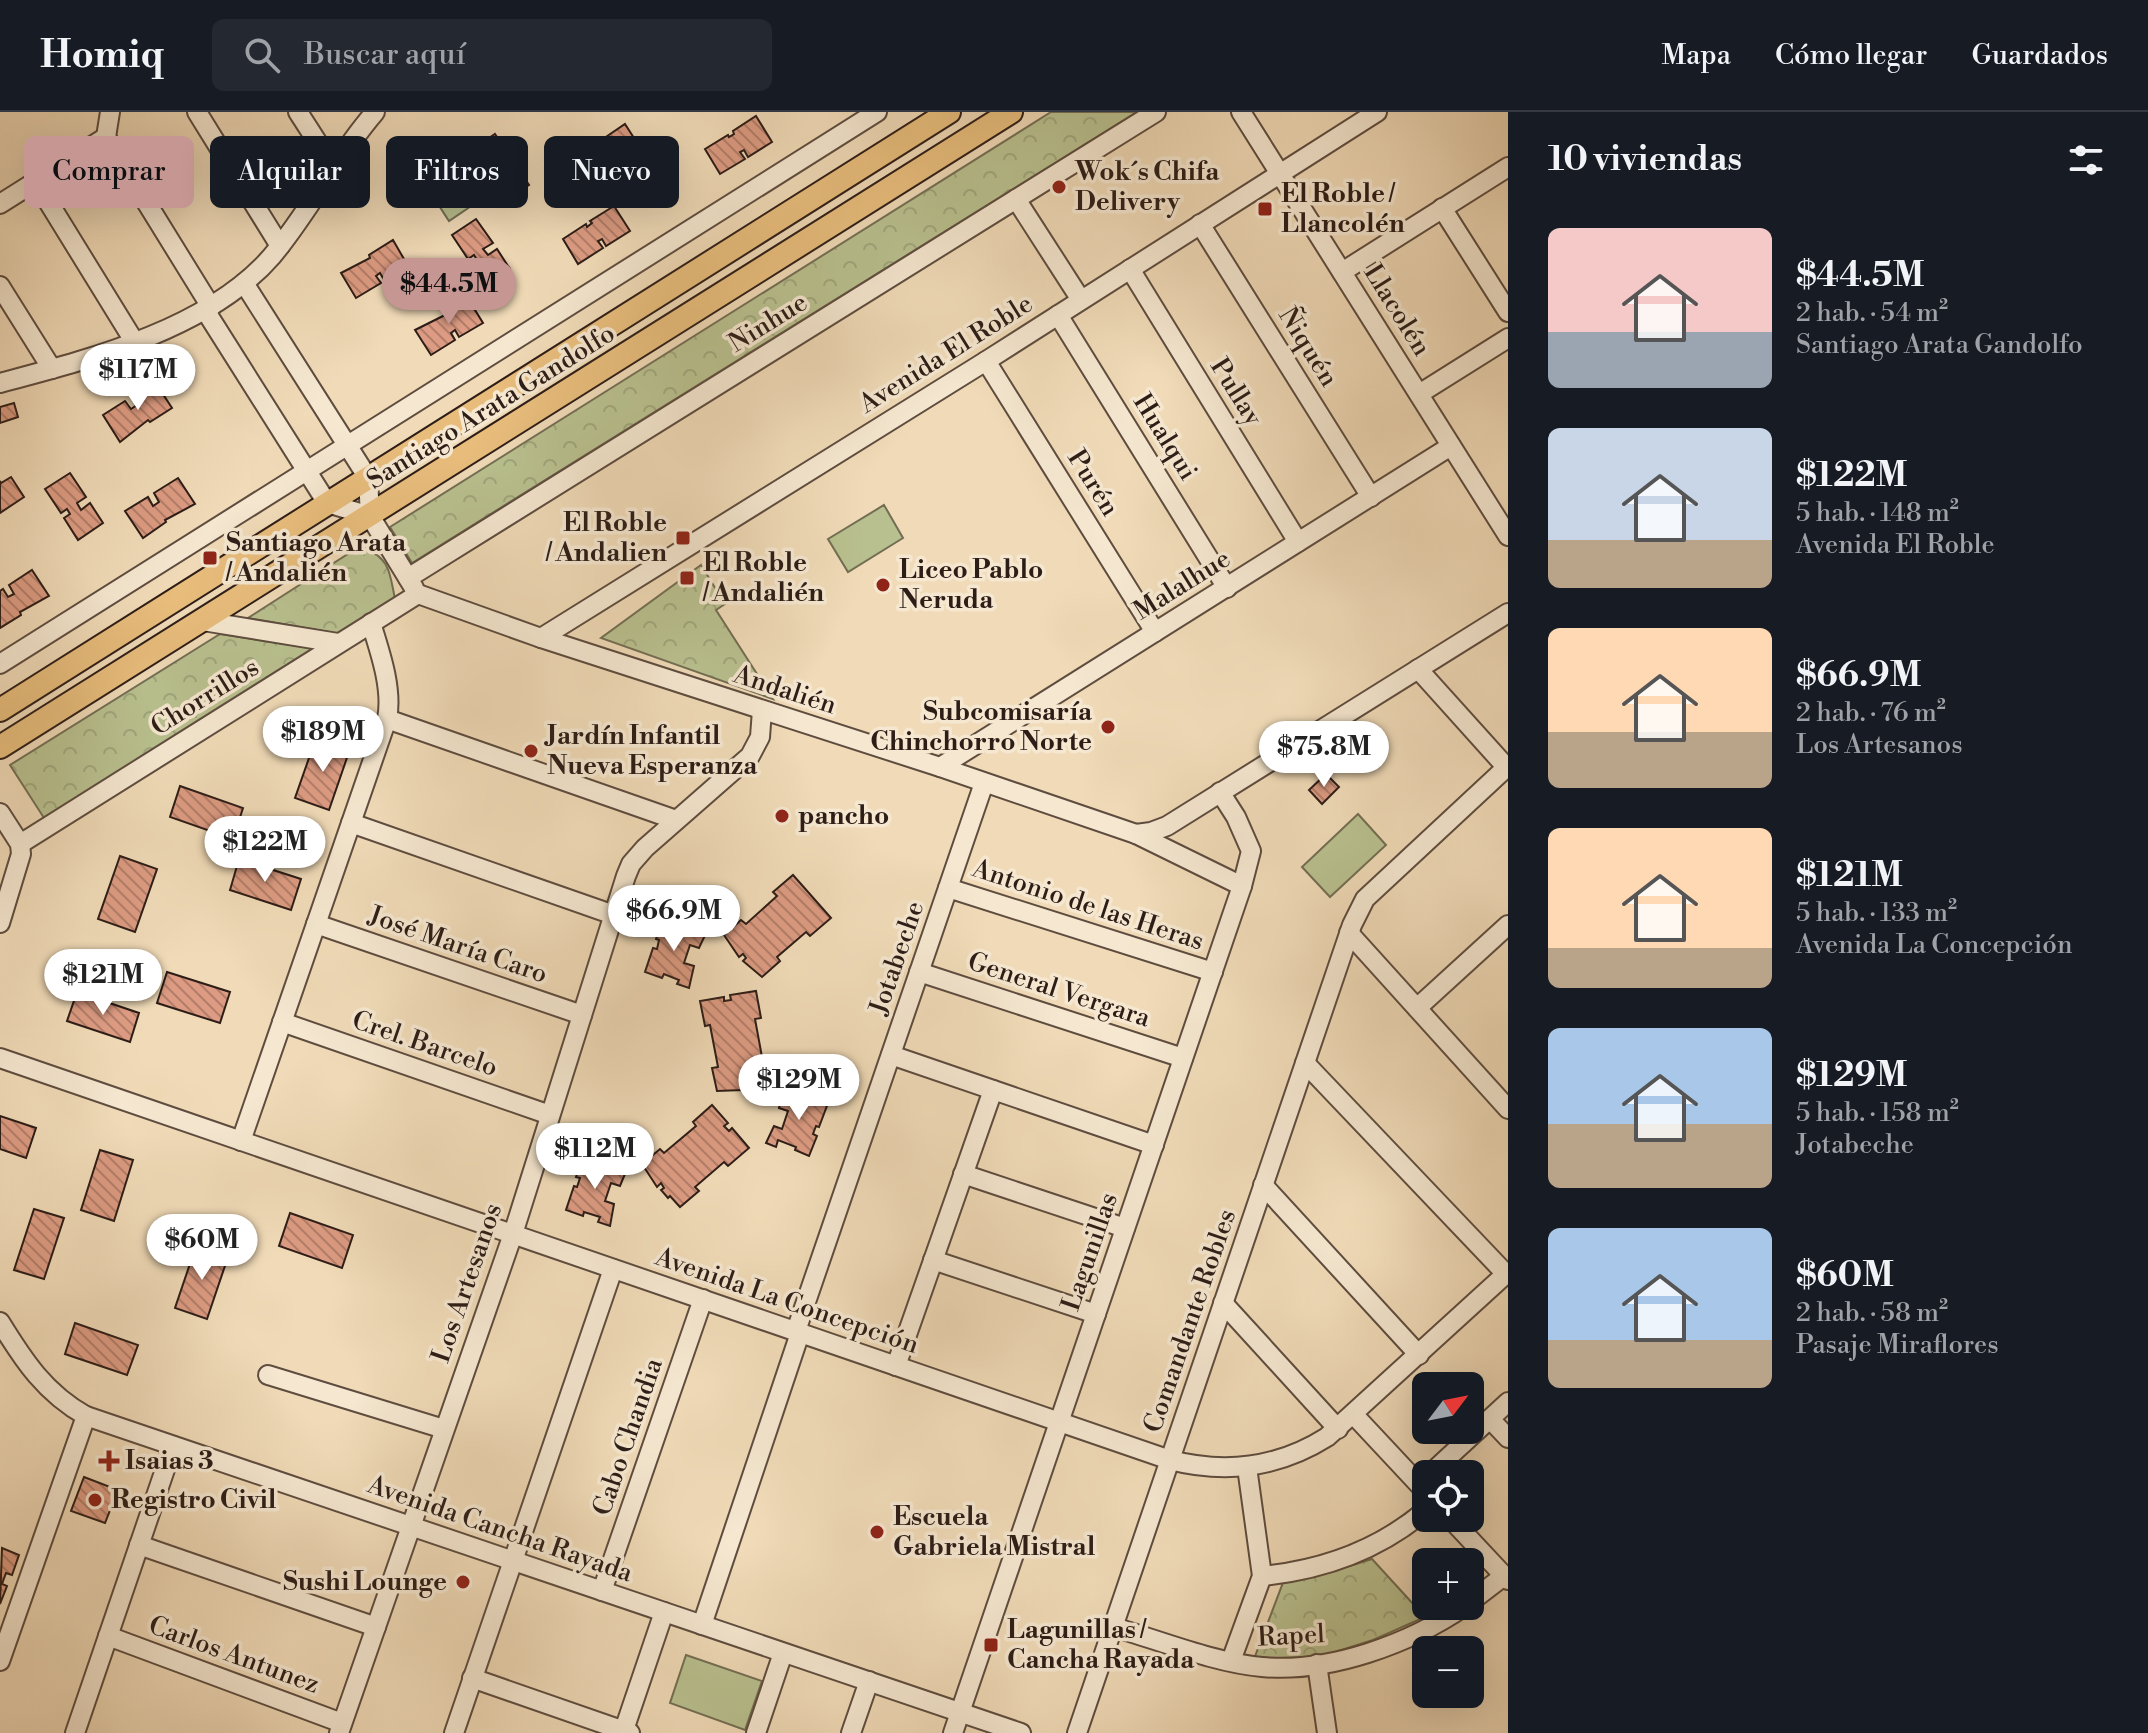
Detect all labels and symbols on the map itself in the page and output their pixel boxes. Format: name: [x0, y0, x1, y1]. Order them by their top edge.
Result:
place label: Wok´s Chifa Delivery: [1074, 156, 1220, 218]
marker: Wok´s Chifa Delivery: [1050, 178, 1068, 196]
place label: El Roble / Llancolén: [1281, 178, 1405, 240]
marker: El Roble / Llancolén: [1256, 200, 1274, 218]
pin: $44.5M: [384, 258, 514, 326]
street label: Llacolén: [1356, 258, 1438, 362]
street label: Ninhue: [723, 286, 813, 360]
street label: Avenida El Roble: [852, 288, 1039, 421]
street label: Ñiquén: [1271, 301, 1346, 393]
street label: Santiago Arata Gandolfo: [361, 317, 621, 497]
pin: $117M: [82, 344, 194, 412]
street label: Pullay: [1203, 352, 1269, 432]
street label: Hualqui: [1126, 388, 1204, 486]
street label: Purén: [1060, 444, 1126, 522]
place label: El Roble / Andalien: [545, 507, 667, 569]
place label: Santiago Arata / Andalién: [225, 527, 407, 589]
marker: El Roble / Andalien: [674, 529, 692, 547]
street label: Malalhue: [1128, 543, 1236, 627]
place label: El Roble / Andalién: [702, 547, 824, 609]
marker: Santiago Arata / Andalién: [201, 549, 219, 567]
place label: Liceo Pablo Neruda: [899, 554, 1043, 616]
marker: El Roble / Andalién: [678, 569, 696, 587]
marker: Liceo Pablo Neruda: [874, 576, 892, 594]
street label: Chorrillos: [145, 651, 265, 743]
street label: Andalién: [729, 658, 840, 722]
place label: Subcomisaría Chinchorro Norte: [870, 696, 1093, 758]
pin: $189M: [267, 706, 379, 774]
marker: Subcomisaría Chinchorro Norte: [1099, 718, 1117, 736]
place label: Jardín Infantil Nueva Esperanza: [544, 720, 758, 782]
pin: $75.8M: [1259, 721, 1389, 789]
marker: Jardín Infantil Nueva Esperanza: [522, 742, 540, 760]
place label: pancho: [798, 800, 889, 832]
marker: pancho: [773, 807, 791, 825]
pin: $122M: [209, 816, 321, 884]
street label: Antonio de las Heras: [967, 852, 1208, 958]
pin: $66.9M: [609, 885, 739, 953]
street label: Jotabeche: [862, 897, 931, 1020]
street label: José María Caro: [363, 899, 552, 991]
street label: General Vergara: [964, 945, 1155, 1035]
pin: $121M: [47, 949, 159, 1017]
street label: Crel. Barcelo: [348, 1004, 502, 1084]
pin: $129M: [743, 1054, 855, 1122]
pin: $112M: [539, 1123, 651, 1191]
street label: Lagunillas: [1055, 1189, 1125, 1315]
street label: Los Artesanos: [425, 1199, 509, 1367]
street label: Comandante Robles: [1137, 1205, 1243, 1437]
pin: $60M: [155, 1214, 249, 1282]
street label: Avenida La Concepción: [650, 1241, 923, 1361]
street label: Cabo Chandia: [586, 1353, 670, 1520]
north arrow: [1412, 1372, 1484, 1444]
place label: Isaias 3: [125, 1445, 214, 1477]
marker: Isaias 3: [100, 1452, 118, 1470]
street label: Avenida Cancha Rayada: [362, 1468, 638, 1590]
place label: Registro Civil: [111, 1484, 277, 1516]
marker: Registro Civil: [86, 1491, 104, 1509]
place label: Escuela Gabriela Mistral: [893, 1501, 1096, 1563]
marker: Escuela Gabriela Mistral: [868, 1523, 886, 1541]
place label: Sushi Lounge: [283, 1566, 447, 1598]
marker: Sushi Lounge: [454, 1573, 472, 1591]
street label: Carlos Antunez: [144, 1609, 324, 1701]
place label: Lagunillas / Cancha Rayada: [1007, 1614, 1195, 1676]
street label: Rapel: [1256, 1618, 1326, 1654]
marker: Lagunillas / Cancha Rayada: [982, 1636, 1000, 1654]

